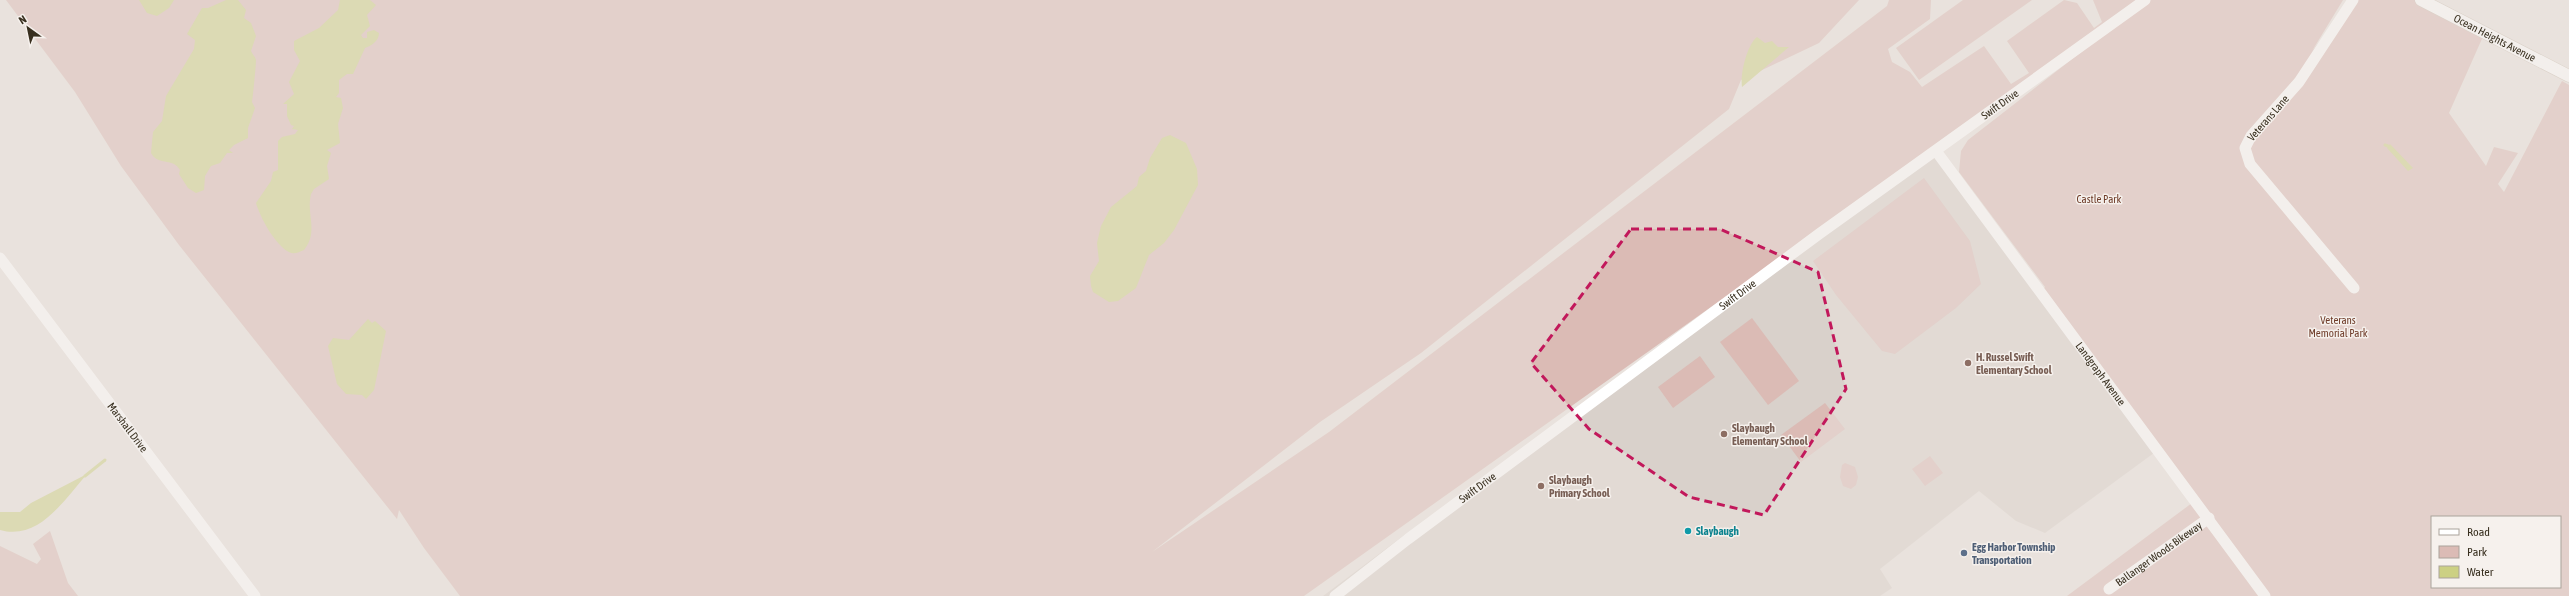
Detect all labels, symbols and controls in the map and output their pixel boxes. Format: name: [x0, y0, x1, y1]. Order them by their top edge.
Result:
north arrow: [8, 8, 48, 48]
street label: Ocean Heights Avenue: [2452, 12, 2538, 64]
text: N: [17, 13, 29, 26]
street label: Swift Drive: [1979, 87, 2021, 122]
street label: Veterans Lane: [2245, 93, 2291, 143]
park label: Castle Park: [2077, 193, 2122, 205]
street label: Swift Drive: [1717, 277, 1758, 312]
park label: Veterans Memorial Park: [2308, 314, 2368, 339]
street label: Landgraph Avenue: [2073, 340, 2128, 408]
place label: H. Russel Swift Elementary School: [1976, 351, 2053, 376]
marker: H. Russel Swift Elementary School: [1963, 358, 1973, 368]
street label: Marshall Drive: [105, 400, 150, 454]
place label: Slaybaugh Elementary School: [1732, 422, 1809, 447]
marker: Slaybaugh Elementary School: [1719, 429, 1729, 439]
street label: Swift Drive: [1457, 470, 1498, 505]
place label: Slaybaugh Primary School: [1549, 474, 1611, 499]
marker: Slaybaugh Primary School: [1536, 481, 1546, 491]
legend: [2431, 516, 2561, 588]
street label: Ballanger Woods Bikeway: [2113, 519, 2205, 588]
place label: Slaybaugh: [1696, 525, 1739, 537]
text: Road: [2467, 525, 2490, 539]
marker: Slaybaugh: [1683, 526, 1693, 536]
place label: Egg Harbor Township Transportation: [1972, 541, 2055, 566]
text: Park: [2467, 545, 2488, 559]
marker: Egg Harbor Township Transportation: [1959, 548, 1969, 558]
text: Water: [2467, 565, 2494, 579]

